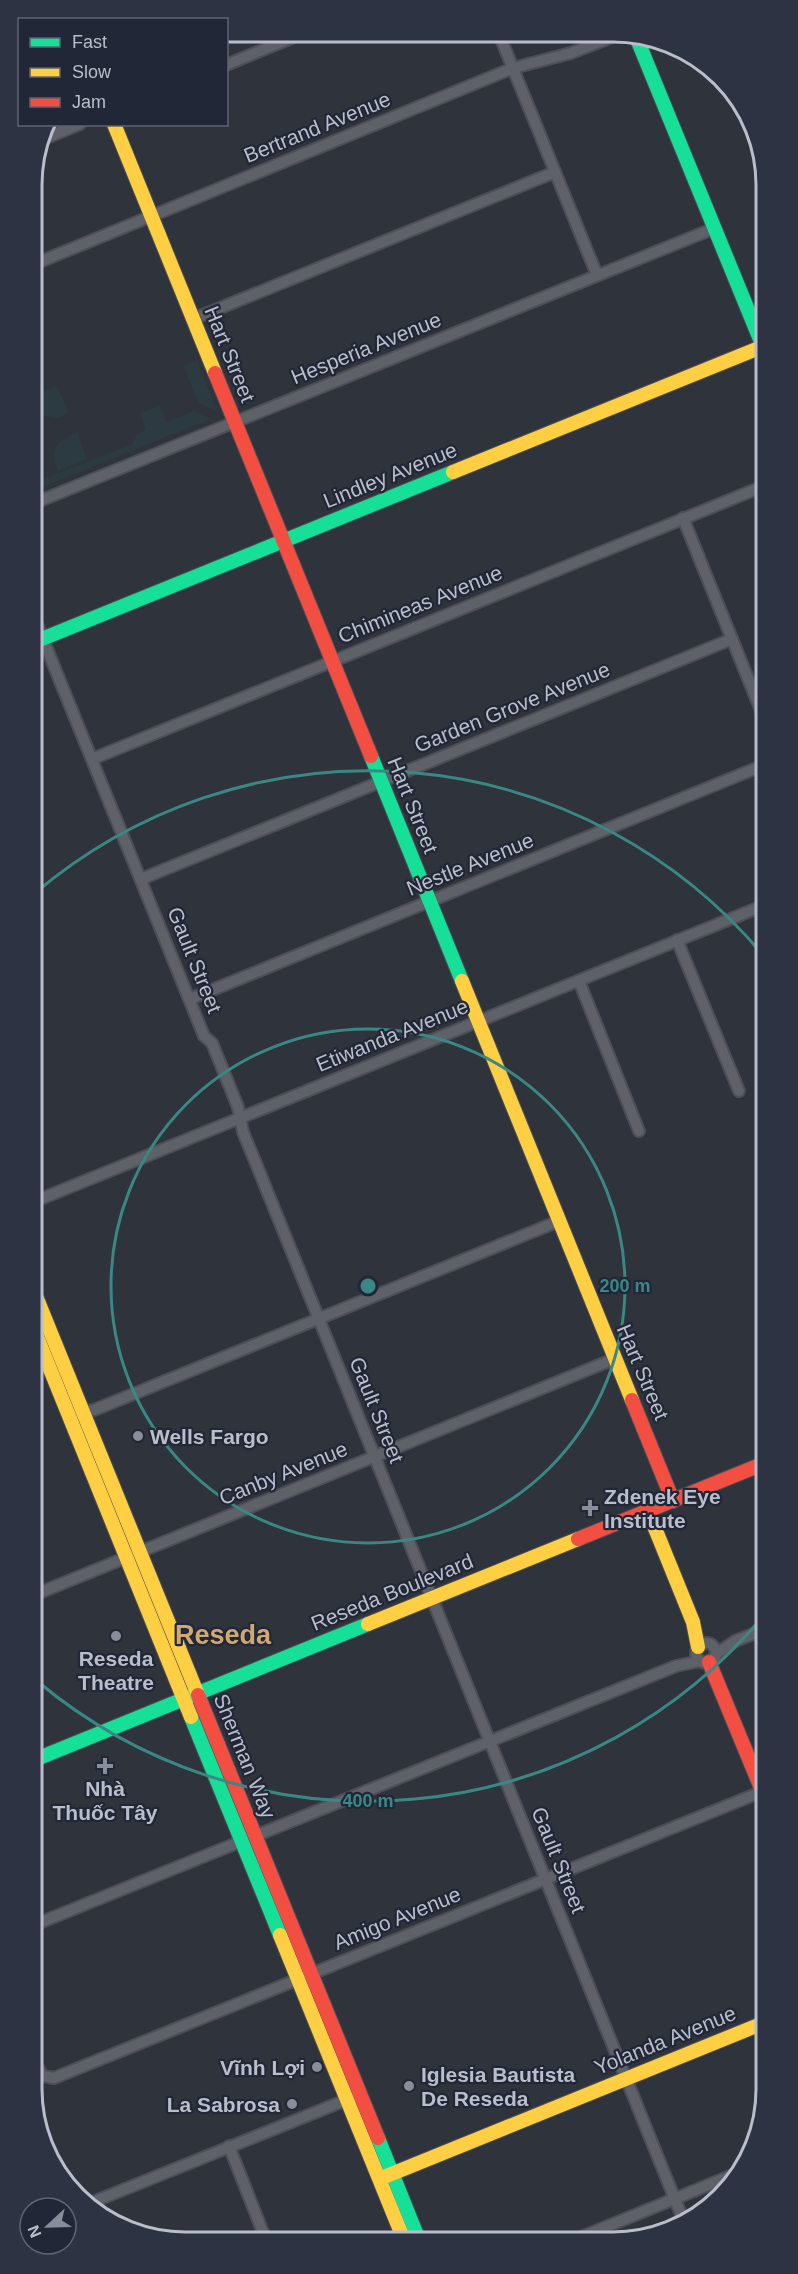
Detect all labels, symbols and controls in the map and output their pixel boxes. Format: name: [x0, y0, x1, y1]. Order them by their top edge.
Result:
legend: [18, 18, 228, 126]
text: Fast: [72, 32, 107, 52]
text: Slow: [72, 62, 112, 82]
street label: Bertrand Avenue: [240, 87, 394, 167]
text: Jam: [72, 92, 106, 112]
street label: Hart Street: [200, 303, 260, 406]
street label: Hesperia Avenue: [288, 307, 444, 389]
street label: Lindley Avenue: [320, 438, 460, 512]
street label: Chimineas Avenue: [335, 561, 505, 647]
street label: Garden Grove Avenue: [411, 657, 613, 757]
street label: Hart Street: [383, 754, 443, 857]
street label: Nestle Avenue: [403, 828, 537, 900]
street label: Gault Street: [163, 904, 227, 1016]
street label: Etiwanda Avenue: [313, 994, 471, 1076]
centre of rings: [358, 1276, 378, 1296]
text: 200 m: [599, 1276, 651, 1296]
street label: Hart Street: [613, 1321, 673, 1423]
street label: Gault Street: [345, 1354, 409, 1466]
place label: Wells Fargo: [150, 1425, 269, 1448]
marker: Wells Fargo: [131, 1429, 145, 1443]
street label: Canby Avenue: [216, 1437, 350, 1509]
place label: Zdenek Eye Institute: [604, 1485, 721, 1532]
marker: Zdenek Eye Institute: [581, 1499, 599, 1517]
street label: Reseda Boulevard: [308, 1549, 476, 1635]
district label: Reseda: [175, 1620, 272, 1650]
marker: Reseda Theatre: [109, 1629, 123, 1643]
place label: Reseda Theatre: [78, 1647, 154, 1694]
street label: Sherman Way: [210, 1690, 281, 1822]
marker: Nhà Thuốc Tây: [98, 1759, 112, 1773]
place label: Nhà Thuốc Tây: [52, 1777, 158, 1824]
text: 400 m: [342, 1791, 394, 1811]
street label: Gault Street: [527, 1804, 591, 1916]
street label: Amigo Avenue: [330, 1882, 464, 1954]
street label: Yolanda Avenue: [591, 2001, 739, 2079]
place label: Vĩnh Lợi: [220, 2056, 305, 2079]
marker: Vĩnh Lợi: [310, 2060, 324, 2074]
place label: Iglesia Bautista De Reseda: [421, 2063, 575, 2110]
marker: Iglesia Bautista De Reseda: [402, 2079, 416, 2093]
place label: La Sabrosa: [167, 2093, 280, 2116]
marker: La Sabrosa: [285, 2097, 299, 2111]
north arrow: [18, 2196, 78, 2256]
text: N: [25, 2223, 45, 2240]

